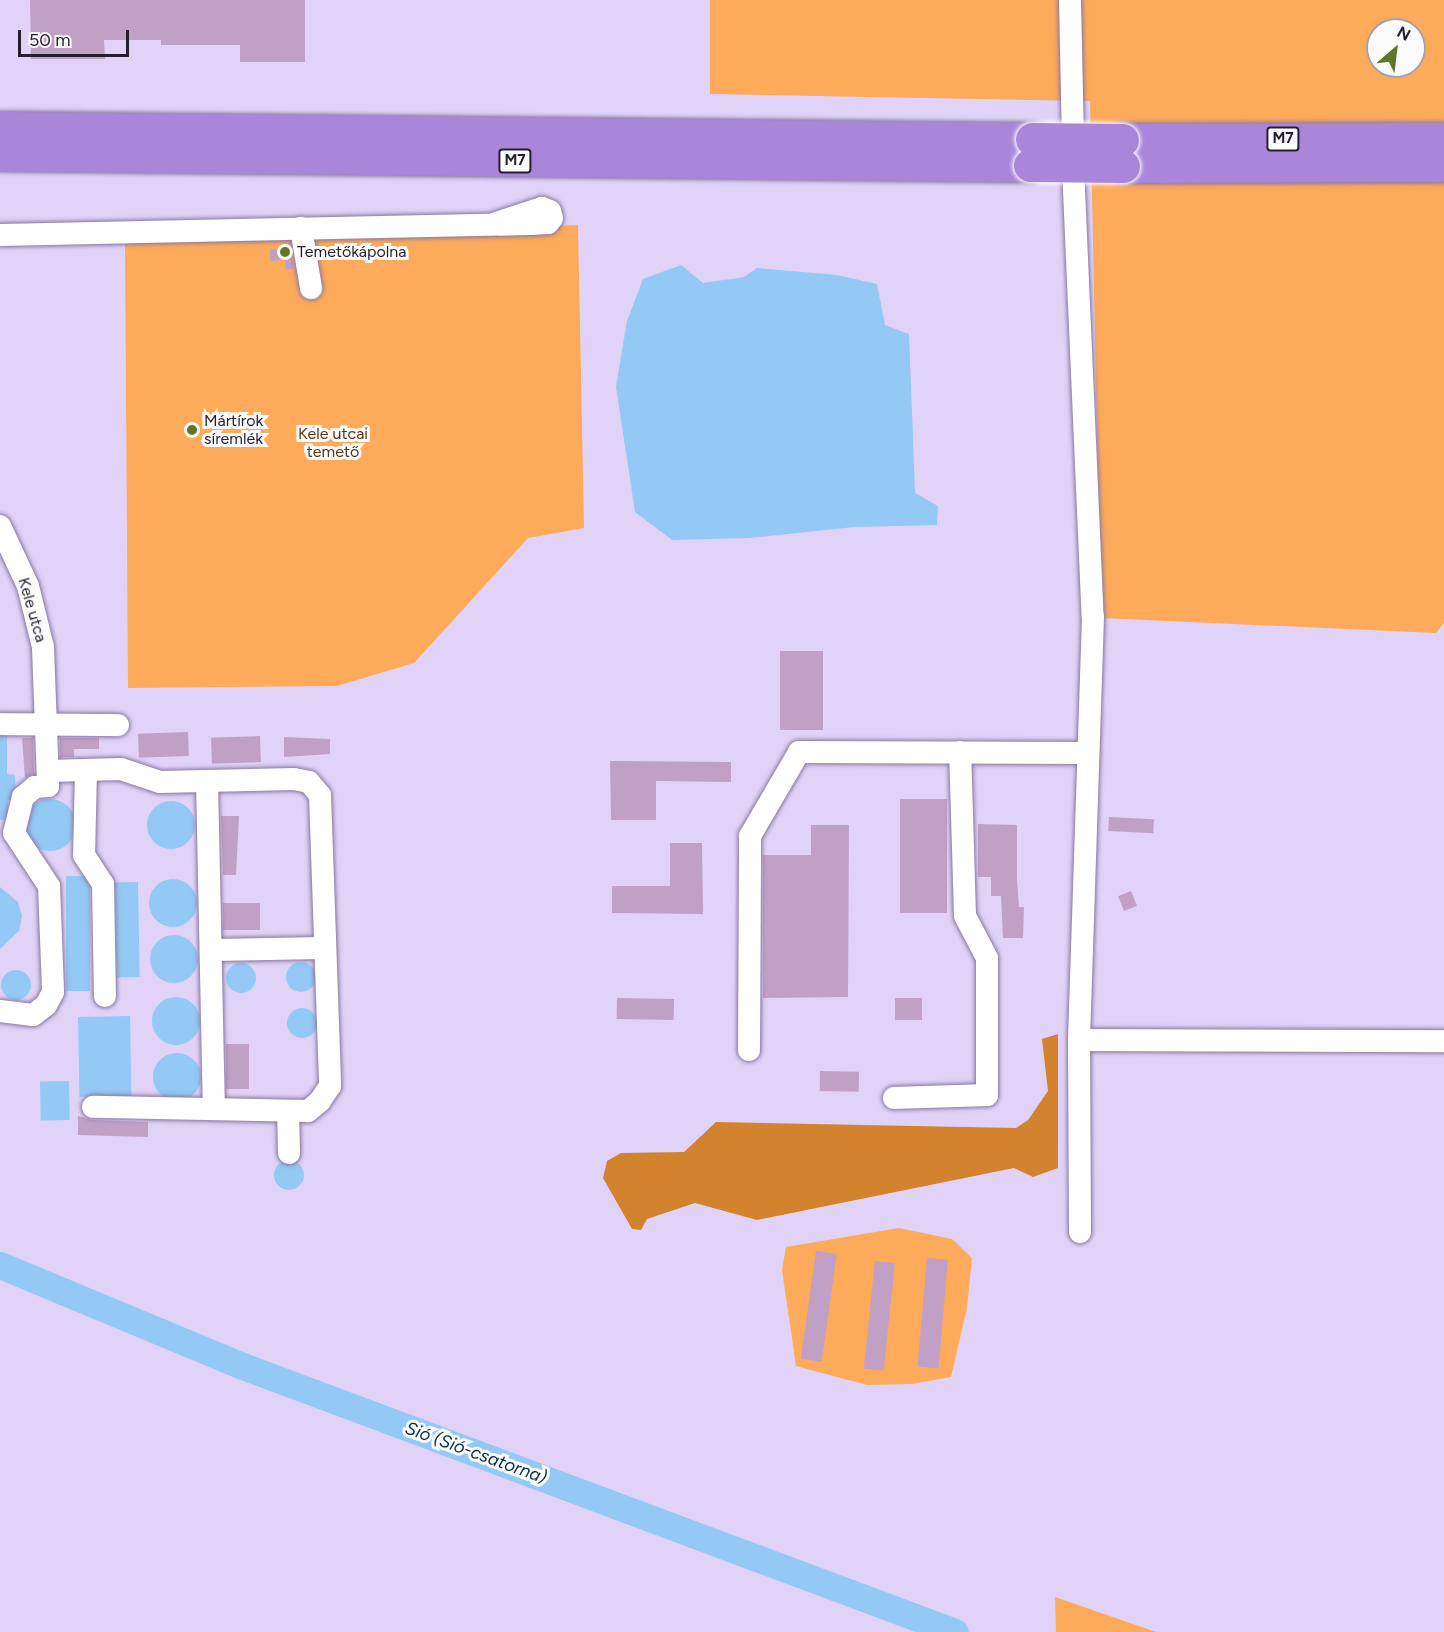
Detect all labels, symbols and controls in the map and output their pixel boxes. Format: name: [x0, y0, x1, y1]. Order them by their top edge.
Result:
scale bar: [21, 18, 132, 56]
north arrow: [1366, 18, 1426, 78]
text: N: [1394, 22, 1414, 45]
text: 50 m: [29, 29, 71, 51]
road number: M7: [1265, 127, 1301, 151]
road number: M7: [497, 149, 533, 173]
place label: Temetőkápolna: [297, 242, 406, 262]
marker: Temetőkápolna: [278, 245, 292, 259]
place label: Mártírok síremlék: [204, 411, 263, 449]
marker: Mártírok síremlék: [185, 423, 199, 437]
park label: Kele utcai temető: [298, 424, 368, 462]
street label: Kele utca: [14, 575, 50, 645]
water label: Sió (Sió-csatorna): [402, 1417, 550, 1489]

